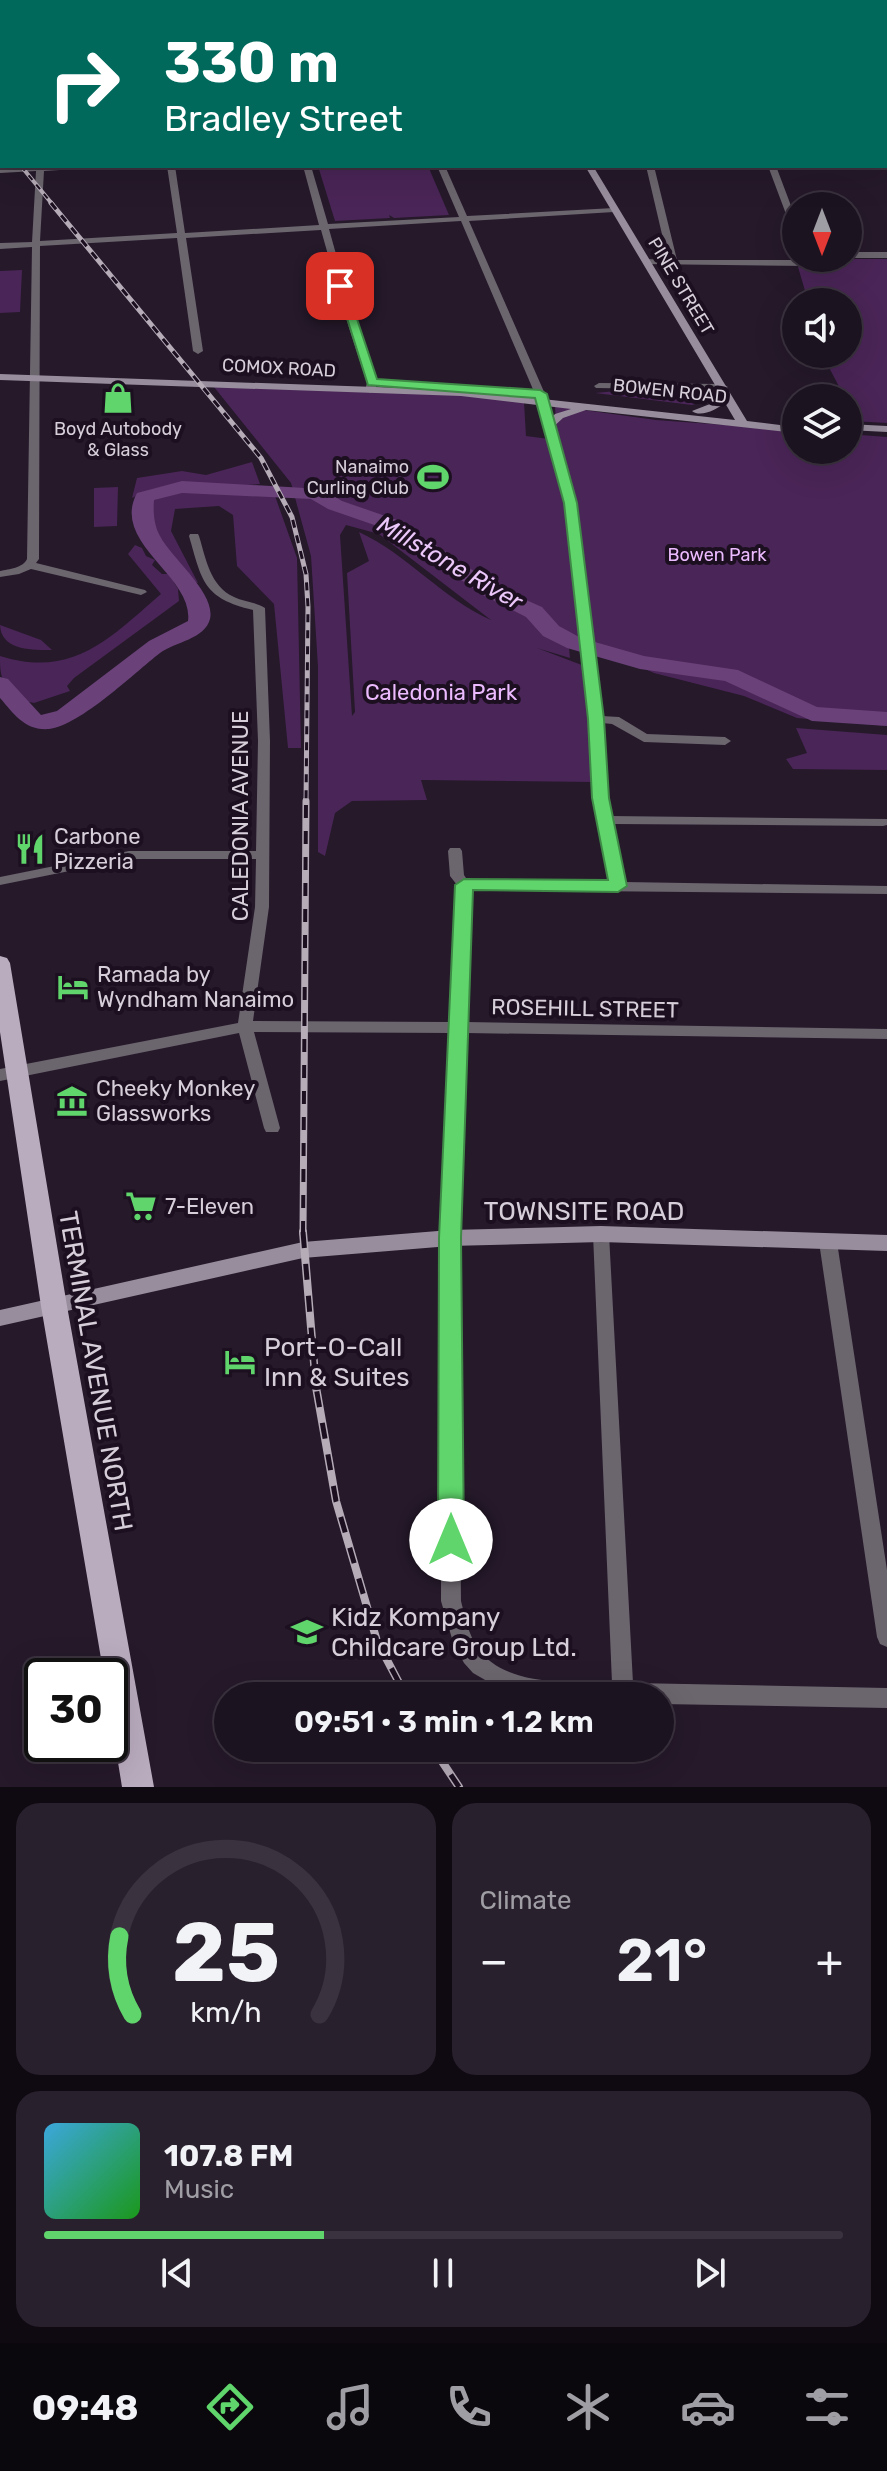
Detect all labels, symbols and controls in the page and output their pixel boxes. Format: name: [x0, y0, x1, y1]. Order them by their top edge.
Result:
text: 330 m: [164, 30, 339, 96]
icon: right: [32, 32, 136, 136]
text: Bradley Street: [164, 97, 403, 140]
north arrow: [782, 192, 862, 272]
map controls: [782, 192, 862, 464]
street label: PINE STREET: [643, 233, 719, 339]
pin: [306, 252, 374, 320]
icon: arrive: [318, 264, 362, 308]
button: sound: [782, 288, 862, 368]
street label: COMOX ROAD: [221, 354, 337, 382]
street label: BOWEN ROAD: [612, 374, 728, 408]
shop icon: Boyd Autobody & Glass: [101, 381, 135, 415]
button: layers: [782, 384, 862, 464]
place label: Boyd Autobody & Glass: [54, 418, 182, 461]
place label: Nanaimo Curling Club: [307, 456, 409, 499]
sports icon: Nanaimo Curling Club: [416, 460, 450, 494]
water label: Millstone River: [373, 510, 528, 616]
park label: Bowen Park: [667, 544, 767, 566]
park label: Caledonia Park: [365, 679, 518, 706]
street label: CALEDONIA AVENUE: [227, 711, 254, 921]
place label: Carbone Pizzeria: [54, 823, 141, 875]
restaurant icon: Carbone Pizzeria: [13, 832, 47, 866]
place label: Ramada by Wyndham Nanaimo: [97, 961, 294, 1013]
hotel icon: Ramada by Wyndham Nanaimo: [56, 970, 90, 1004]
street label: ROSEHILL STREET: [491, 993, 679, 1024]
place label: Cheeky Monkey Glassworks: [96, 1075, 255, 1127]
museum icon: Cheeky Monkey Glassworks: [55, 1084, 89, 1118]
supermarket icon: 7-Eleven: [124, 1189, 158, 1223]
place label: 7-Eleven: [165, 1193, 254, 1220]
street label: TOWNSITE ROAD: [484, 1196, 685, 1227]
street label: TERMINAL AVENUE NORTH: [52, 1209, 139, 1533]
place label: Port-O-Call Inn & Suites: [264, 1332, 410, 1393]
hotel icon: Port-O-Call Inn & Suites: [223, 1345, 257, 1379]
position arrow: [409, 1498, 493, 1582]
place label: Kidz Kompany Childcare Group Ltd.: [331, 1602, 577, 1663]
school or university icon: Kidz Kompany Childcare Group Ltd.: [290, 1615, 324, 1649]
speed limit sign: 30: [24, 1658, 128, 1762]
text: 09:51 · 3 min · 1.2 km: [294, 1704, 594, 1740]
text: Climate: [480, 1885, 572, 1916]
text: 25: [172, 1903, 280, 2002]
text: 21°: [616, 1925, 707, 1996]
text: −: [480, 1935, 508, 1987]
text: +: [816, 1935, 843, 1987]
text: km/h: [190, 1995, 261, 2029]
text: 107.8 FM: [164, 2138, 293, 2174]
text: Music: [164, 2174, 234, 2205]
icon: previous: [155, 2251, 199, 2295]
icon: pause: [421, 2251, 465, 2295]
icon: next: [688, 2251, 732, 2295]
icon: directions: [202, 2379, 258, 2435]
icon: music: [322, 2379, 378, 2435]
icon: phone: [441, 2379, 497, 2435]
icon: climate: [560, 2379, 616, 2435]
icon: car: [680, 2379, 736, 2435]
icon: filters: [799, 2379, 855, 2435]
text: 09:48: [32, 2386, 139, 2429]

